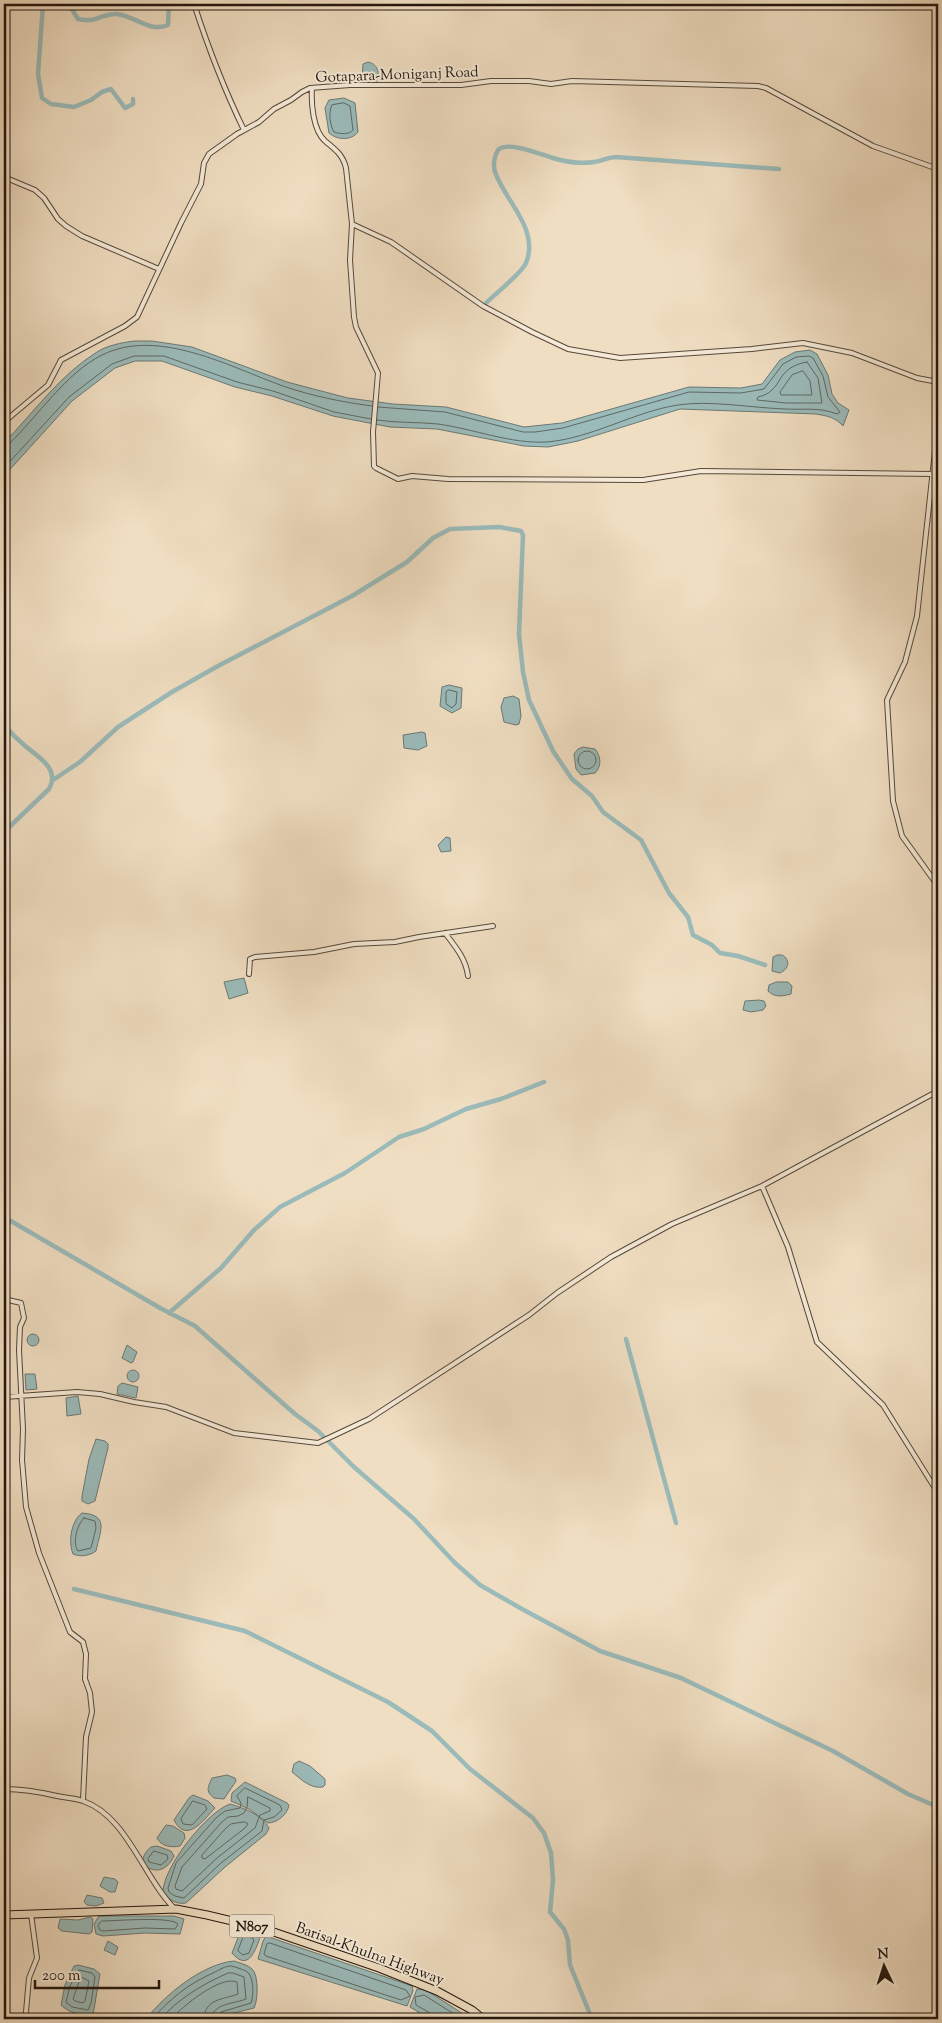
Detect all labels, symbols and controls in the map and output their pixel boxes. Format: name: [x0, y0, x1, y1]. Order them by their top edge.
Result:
street label: Gotapara-Moniganj Road: [315, 62, 480, 89]
road number: N807: [230, 1914, 274, 1938]
street label: Barisal-Khulna Highway: [292, 1918, 447, 1991]
north arrow: [860, 1940, 910, 1990]
text: N: [877, 1945, 890, 1965]
scale bar: [35, 1958, 159, 1990]
text: 200 m: [42, 1966, 81, 1987]

